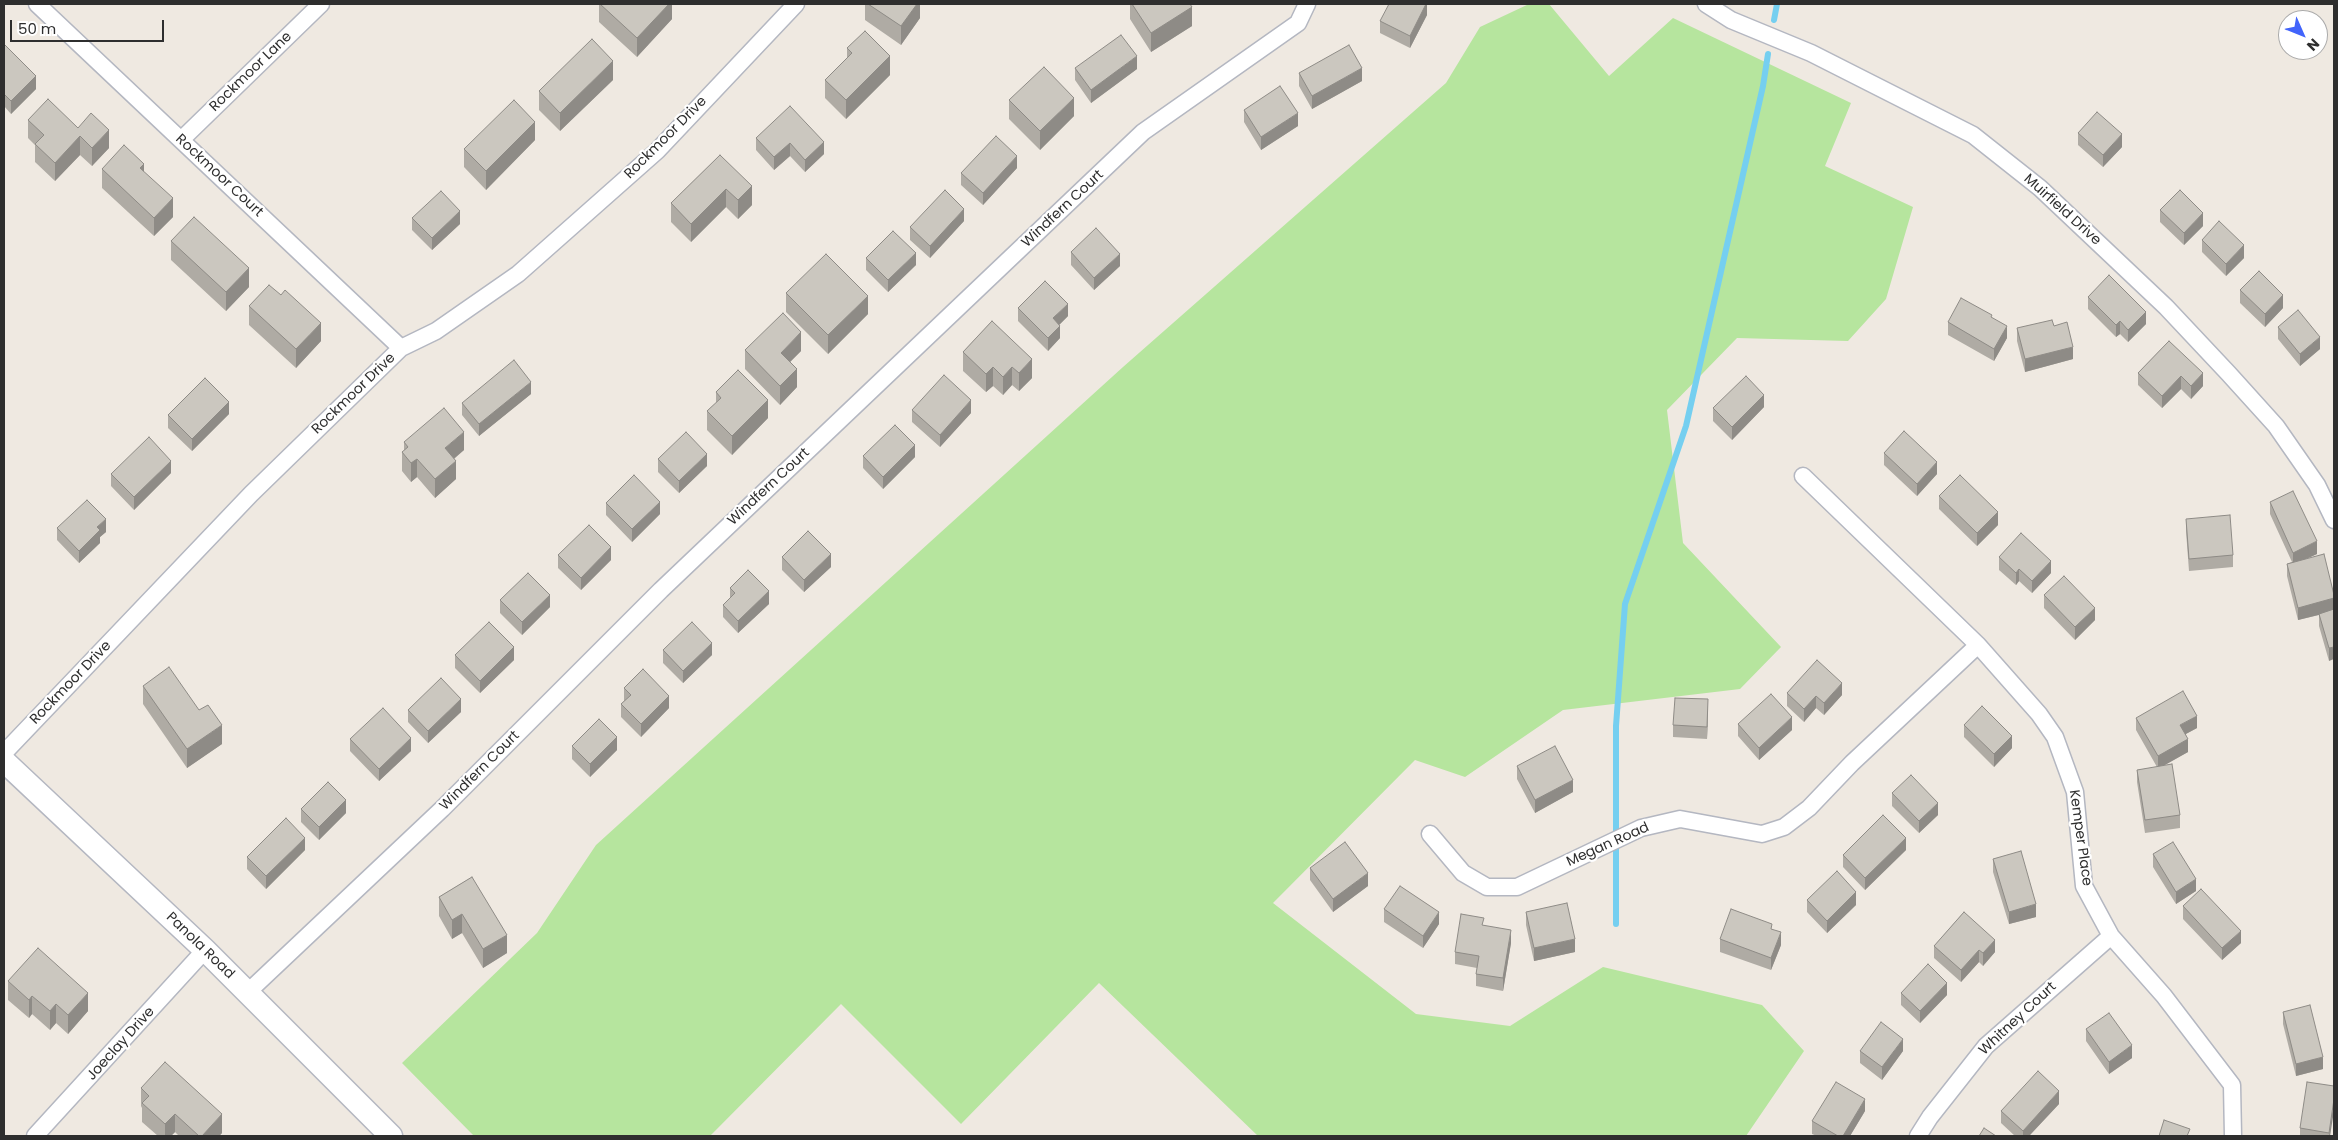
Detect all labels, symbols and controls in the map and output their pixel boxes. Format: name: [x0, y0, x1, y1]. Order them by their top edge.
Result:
scale bar: [12, 10, 166, 42]
north arrow: [2278, 10, 2328, 60]
text: 50 m: [18, 18, 56, 39]
street label: Rockmoor Lane: [206, 29, 296, 115]
text: N: [2302, 34, 2324, 55]
street label: Rockmoor Drive: [621, 93, 711, 183]
street label: Rockmoor Court: [172, 131, 266, 221]
street label: Windfern Court: [1019, 167, 1107, 251]
street label: Muirfield Drive: [2020, 171, 2104, 249]
street label: Rockmoor Drive: [309, 350, 399, 438]
street label: Windfern Court: [725, 445, 813, 529]
street label: Rockmoor Drive: [27, 638, 115, 728]
street label: Windfern Court: [437, 728, 523, 814]
street label: Kemper Place: [2065, 789, 2095, 887]
street label: Megan Road: [1564, 819, 1652, 871]
street label: Panola Road: [162, 909, 238, 983]
street label: Whitney Court: [1976, 979, 2060, 1059]
street label: Joeclay Drive: [84, 1004, 158, 1084]

